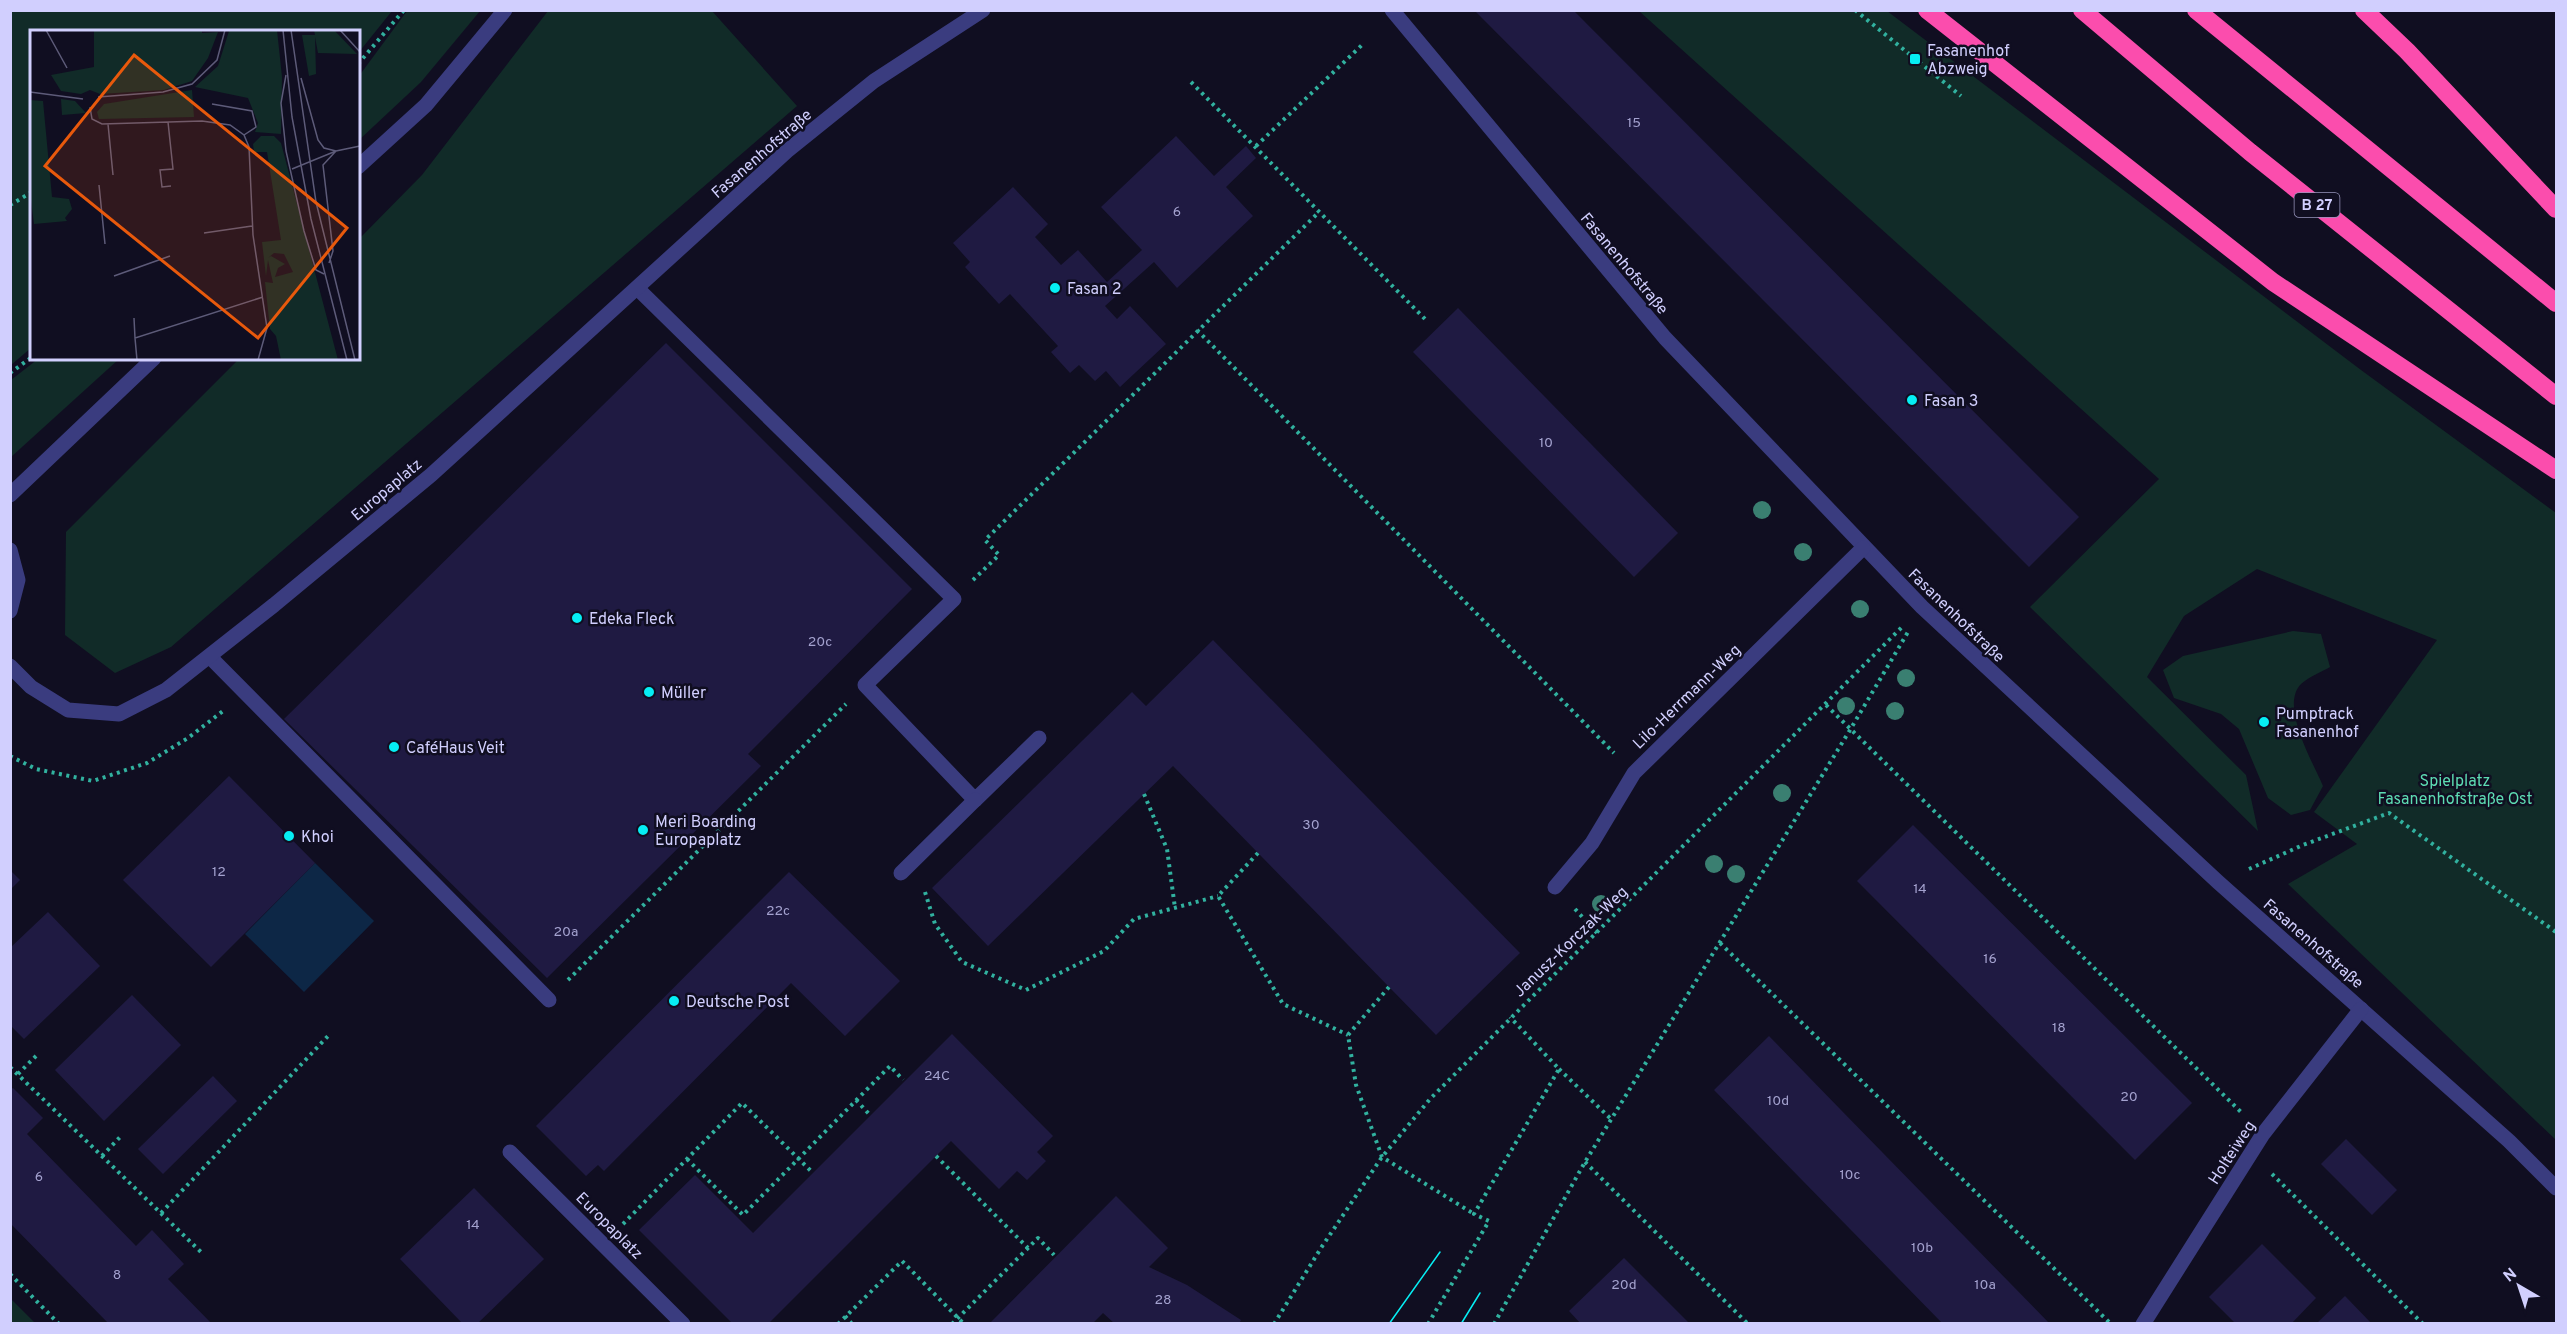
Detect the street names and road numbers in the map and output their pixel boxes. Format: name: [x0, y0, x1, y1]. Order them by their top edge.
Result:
street label: Fasanenhofstraße: [708, 105, 817, 204]
road number: B 27: [2294, 193, 2340, 217]
street label: Fasanenhofstraße: [1575, 209, 1672, 319]
street label: Europaplatz: [348, 455, 427, 526]
street label: Fasanenhofstraße: [1903, 565, 2008, 668]
street label: Lilo-Herrmann-Weg: [1629, 641, 1746, 754]
street label: Janusz-Korczak-Weg: [1510, 883, 1633, 1002]
street label: Fasanenhofstraße: [2258, 895, 2367, 994]
street label: Holteiweg: [2205, 1117, 2261, 1189]
street label: Europaplatz: [571, 1189, 646, 1264]

